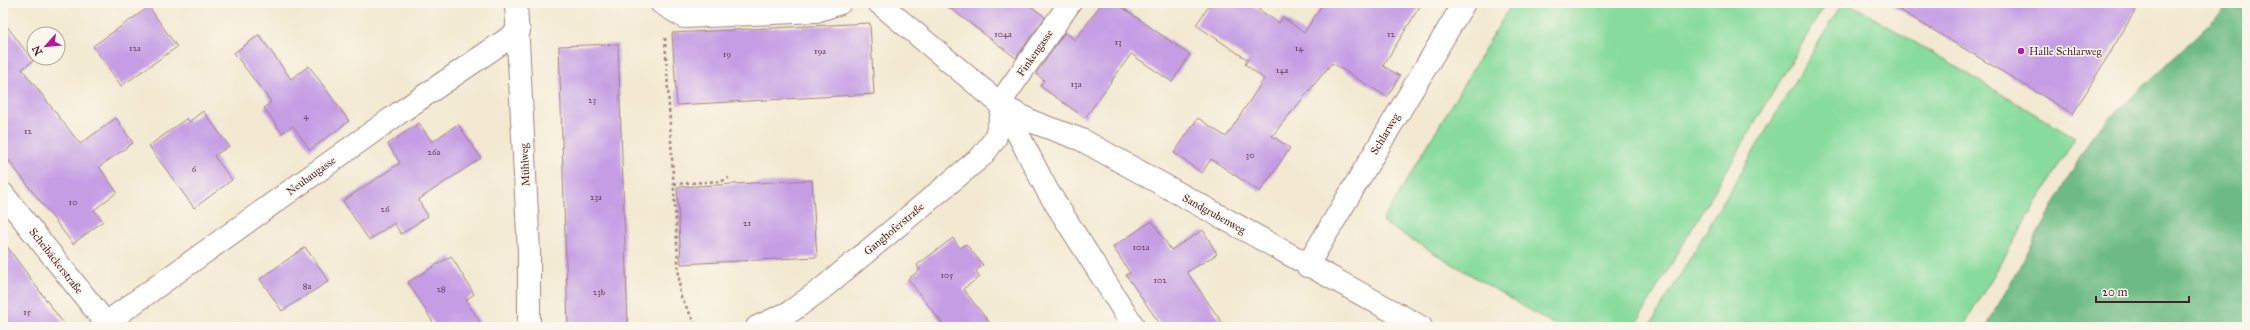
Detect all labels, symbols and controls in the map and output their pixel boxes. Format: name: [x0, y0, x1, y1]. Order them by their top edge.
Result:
north arrow: [26, 26, 66, 66]
street label: Finkengasse: [1014, 27, 1056, 79]
house number: 104a: [994, 28, 1012, 39]
house number: 12: [1387, 28, 1396, 39]
house number: 13: [1114, 36, 1122, 47]
house number: 12a: [129, 42, 141, 53]
house number: 14: [1295, 42, 1304, 53]
text: N: [29, 43, 45, 57]
house number: 19a: [814, 45, 826, 56]
place label: Halle Schlarweg: [2029, 45, 2103, 58]
marker: Halle Schlarweg: [2016, 46, 2026, 56]
house number: 19: [723, 48, 731, 59]
house number: 14a: [1276, 64, 1288, 75]
house number: 13a: [1071, 78, 1082, 89]
house number: 23: [588, 94, 596, 105]
house number: 4: [303, 110, 309, 121]
street label: Schlarweg: [1368, 110, 1403, 157]
house number: 12: [24, 125, 33, 136]
street label: Mühlweg: [517, 142, 533, 187]
house number: 26a: [428, 146, 441, 157]
house number: 30: [1246, 149, 1254, 160]
street label: Neubaugasse: [284, 154, 339, 198]
house number: 6: [192, 163, 197, 174]
house number: 23a: [590, 191, 602, 202]
street label: Sandgrubenweg: [1180, 191, 1249, 237]
house number: 10: [69, 196, 77, 207]
street label: Ganghoferstraße: [861, 200, 927, 258]
house number: 26: [380, 203, 390, 214]
house number: 21: [743, 217, 751, 228]
street label: Scheibäckerstraße: [26, 226, 86, 297]
house number: 102a: [1133, 241, 1150, 252]
house number: 105: [941, 269, 954, 280]
house number: 102: [1153, 274, 1167, 285]
scale bar: [2096, 278, 2189, 304]
house number: 8a: [303, 280, 311, 291]
house number: 28: [436, 283, 446, 294]
text: 20 m: [2102, 285, 2128, 299]
house number: 23b: [593, 286, 606, 297]
house number: 15: [23, 306, 32, 317]

